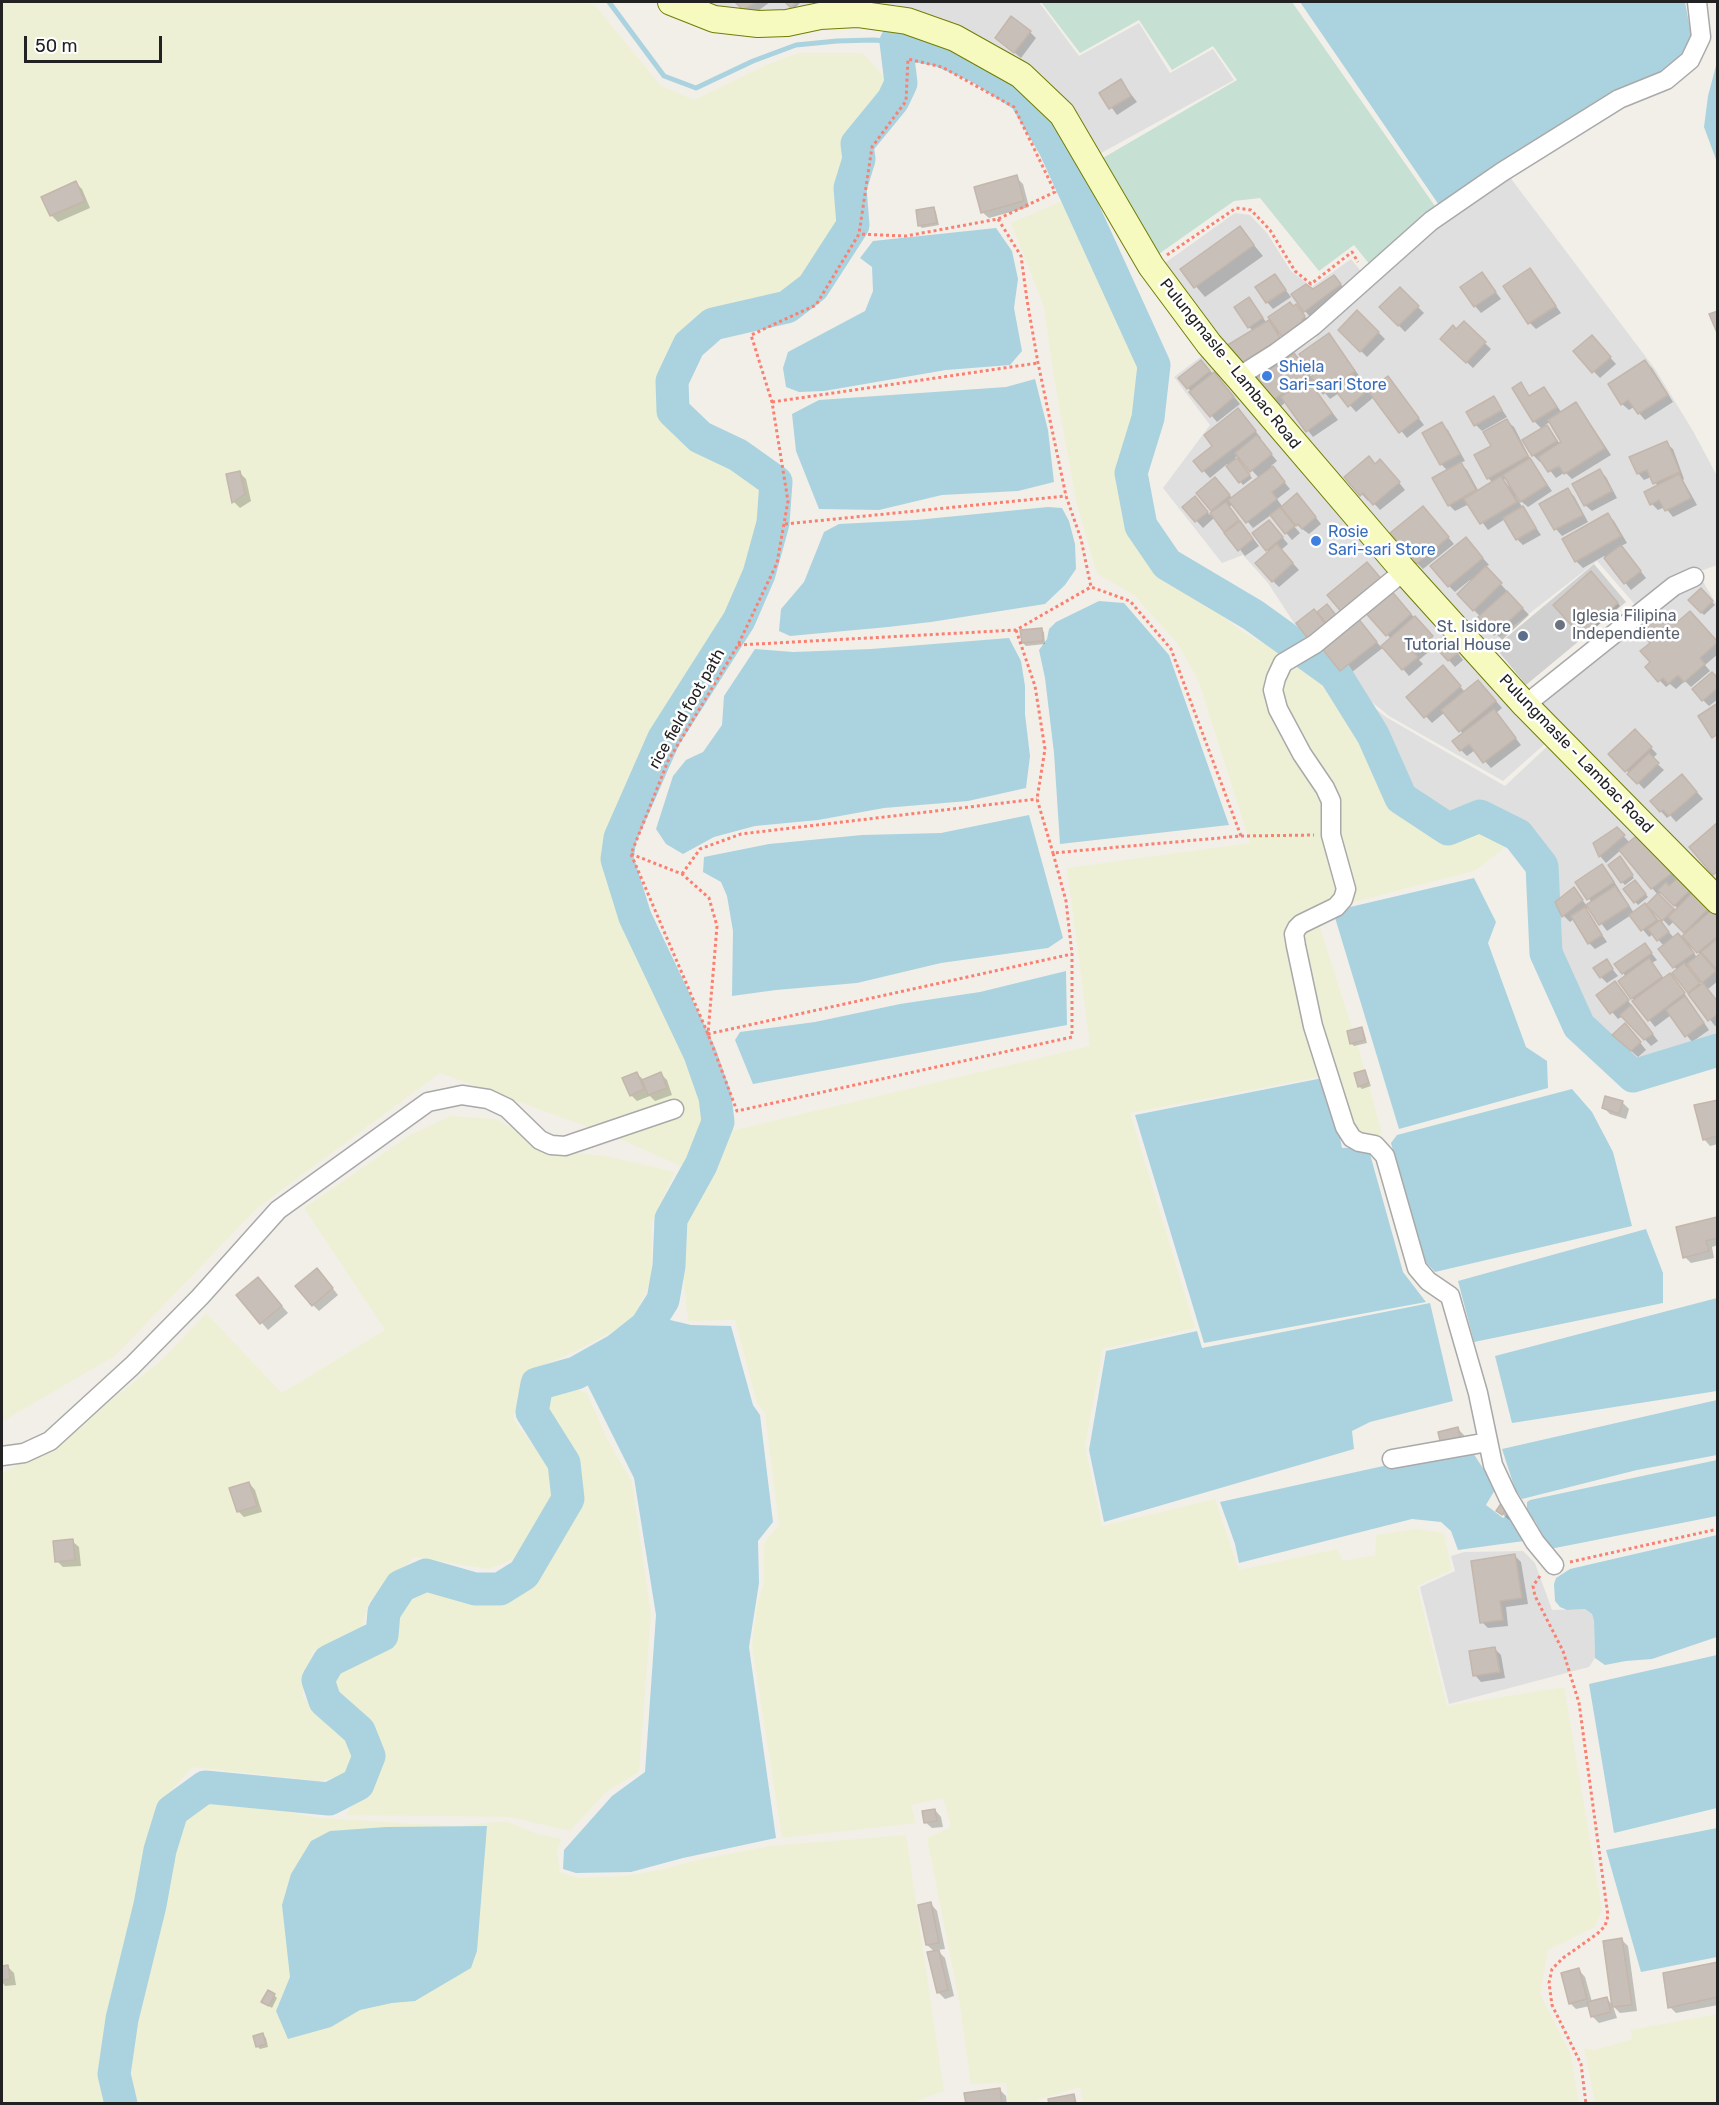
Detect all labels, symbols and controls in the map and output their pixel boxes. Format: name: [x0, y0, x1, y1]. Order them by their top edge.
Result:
scale bar: [27, 24, 165, 62]
text: 50 m: [35, 35, 78, 57]
street label: Pulungmasle - Lambac Road: [1155, 275, 1305, 453]
place label: Shiela Sari-sari Store: [1279, 357, 1387, 395]
marker: Shiela Sari-sari Store: [1260, 369, 1274, 383]
place label: Rosie Sari-sari Store: [1328, 522, 1436, 560]
marker: Rosie Sari-sari Store: [1309, 534, 1323, 548]
place label: Iglesia Filipina Independiente: [1572, 606, 1680, 644]
place label: St. Isidore Tutorial House: [1404, 617, 1511, 655]
marker: Iglesia Filipina Independiente: [1553, 618, 1567, 632]
marker: St. Isidore Tutorial House: [1516, 629, 1530, 643]
street label: rice field foot path: [645, 646, 729, 772]
street label: Pulungmasle - Lambac Road: [1495, 671, 1657, 837]

